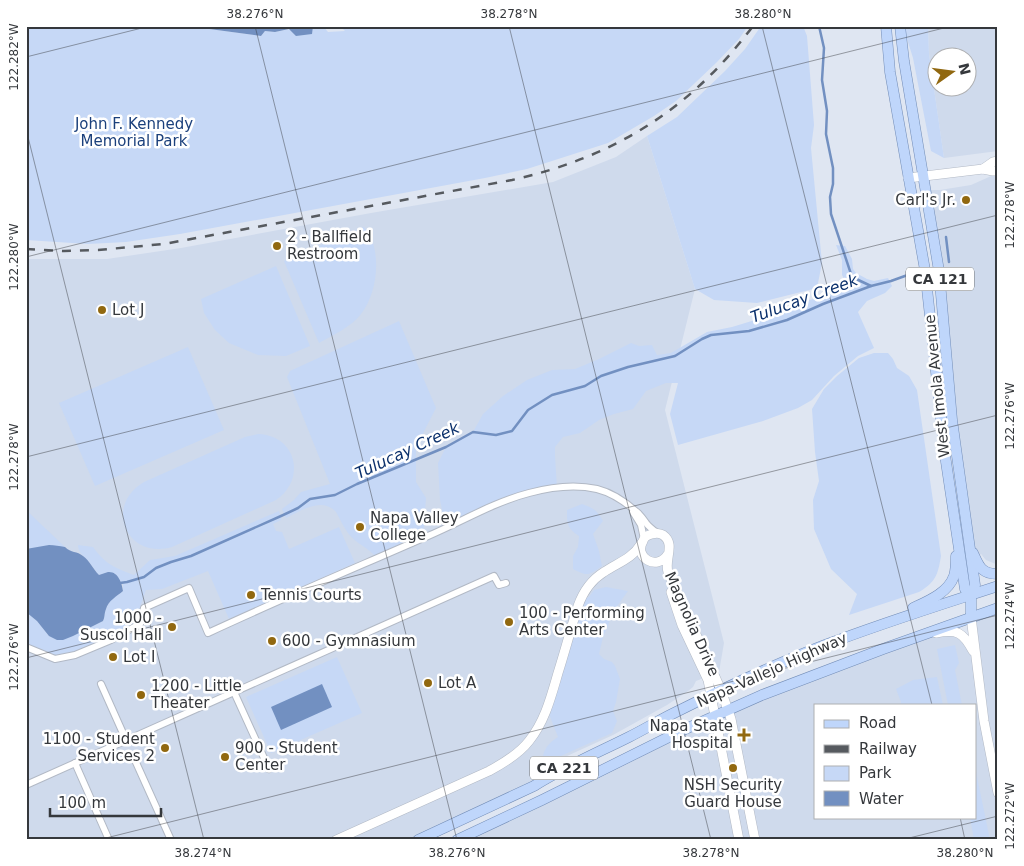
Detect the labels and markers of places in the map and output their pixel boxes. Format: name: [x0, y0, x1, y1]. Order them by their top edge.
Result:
place label: Carl's Jr.: [895, 191, 956, 209]
marker: Carl's Jr.: [960, 194, 972, 206]
place label: 2 - Ballfield Restroom: [287, 228, 372, 263]
marker: 2 - Ballfield Restroom: [271, 240, 283, 252]
place label: Lot J: [112, 301, 144, 319]
marker: Lot J: [96, 304, 108, 316]
place label: Napa Valley College: [370, 509, 459, 544]
marker: Napa Valley College: [354, 521, 366, 533]
place label: Tennis Courts: [260, 586, 362, 604]
marker: Tennis Courts: [245, 589, 257, 601]
place label: 100 - Performing Arts Center: [519, 604, 645, 639]
place label: 1000 - Suscol Hall: [80, 609, 162, 644]
marker: 100 - Performing Arts Center: [503, 616, 515, 628]
marker: 1000 - Suscol Hall: [166, 621, 178, 633]
place label: 600 - Gymnasium: [282, 632, 416, 650]
marker: 600 - Gymnasium: [266, 635, 278, 647]
place label: Lot I: [123, 648, 155, 666]
marker: Lot I: [107, 651, 119, 663]
place label: Lot A: [438, 674, 477, 692]
place label: 1200 - Little Theater: [150, 677, 242, 712]
marker: Lot A: [422, 677, 434, 689]
marker: 1200 - Little Theater: [135, 689, 147, 701]
place label: Napa State Hospital: [649, 717, 733, 752]
marker: Napa State Hospital: [737, 728, 751, 742]
place label: 1100 - Student Services 2: [43, 730, 155, 765]
place label: 900 - Student Center: [235, 739, 338, 774]
marker: 1100 - Student Services 2: [159, 742, 171, 754]
marker: 900 - Student Center: [219, 751, 231, 763]
marker: NSH Security Guard House: [727, 762, 739, 774]
place label: NSH Security Guard House: [684, 776, 782, 811]

